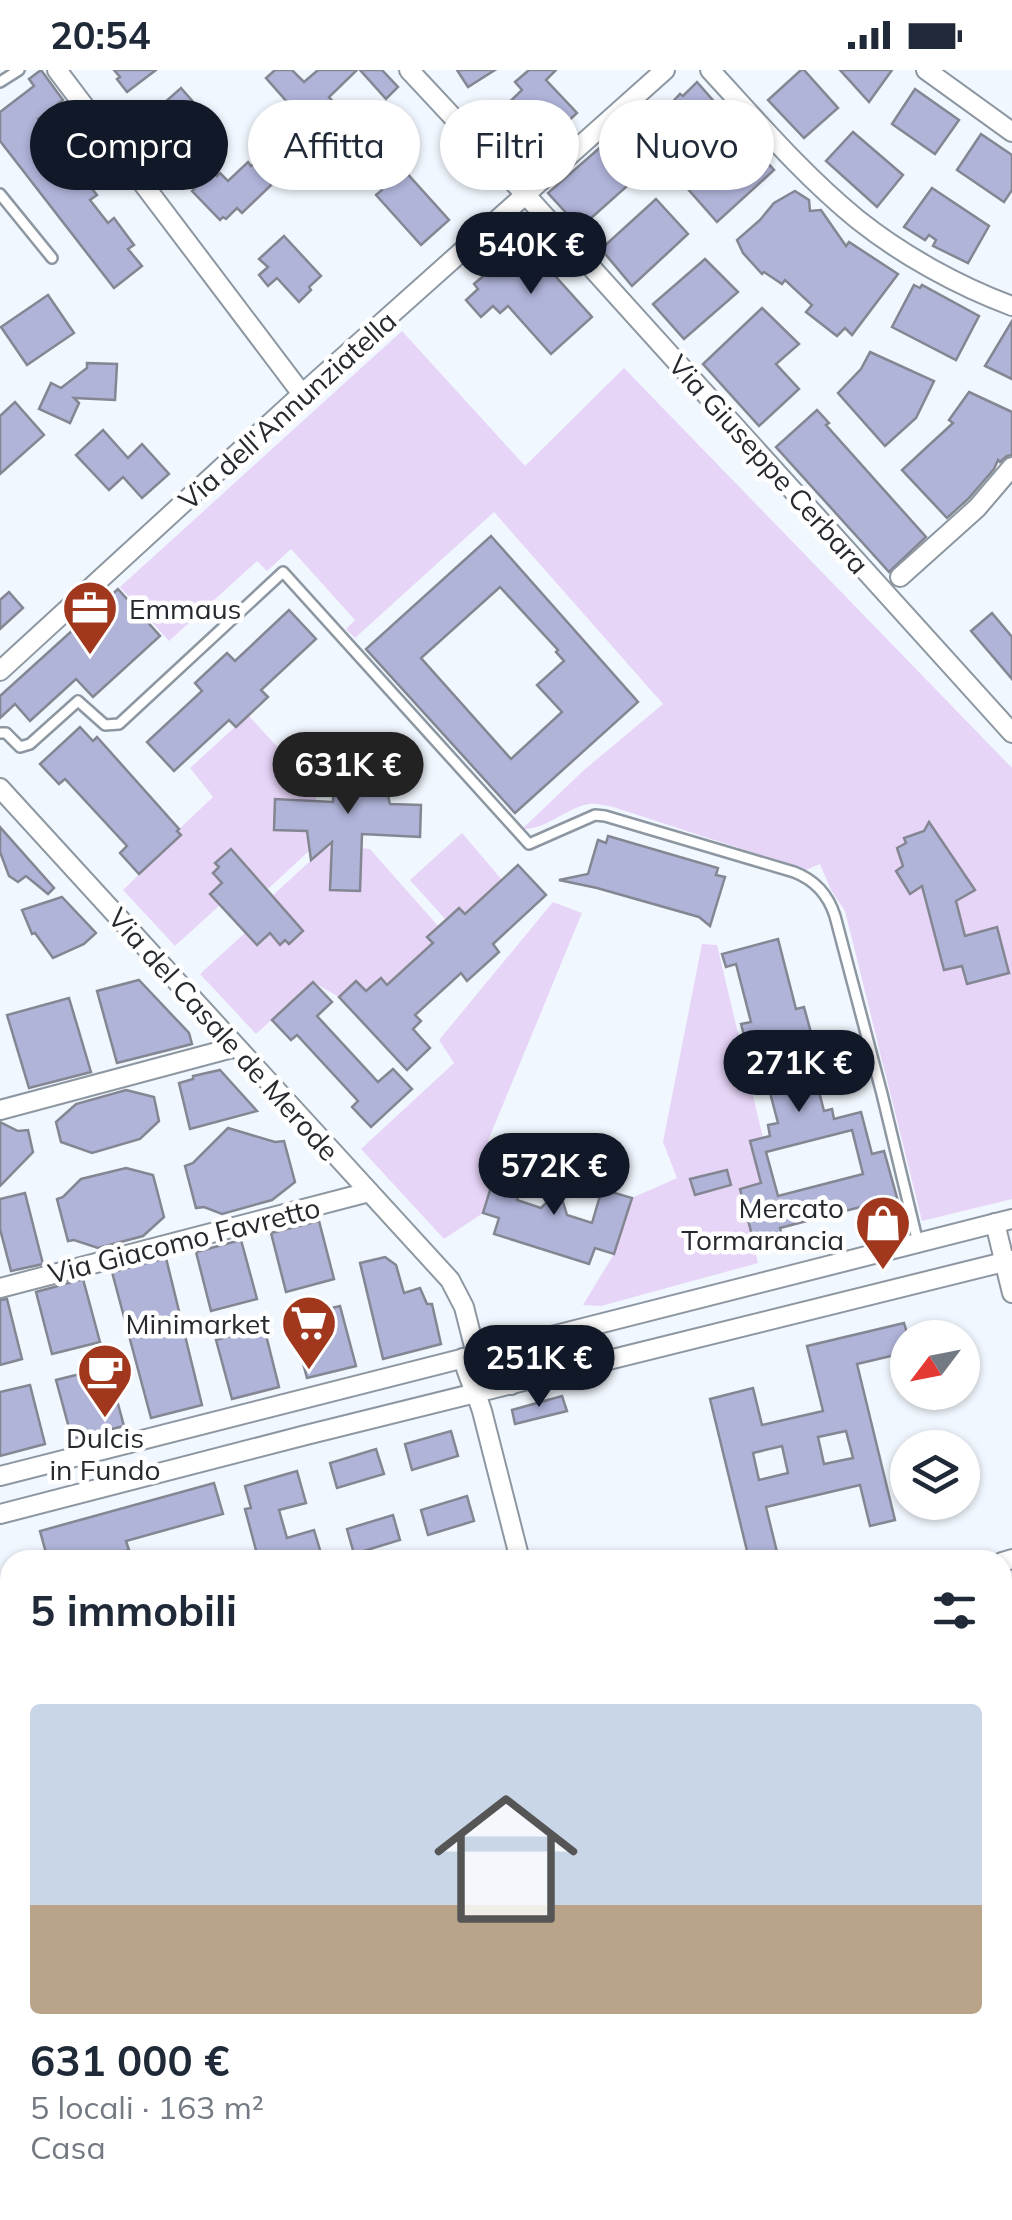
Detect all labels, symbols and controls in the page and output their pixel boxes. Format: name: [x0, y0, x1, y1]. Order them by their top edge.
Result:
text: 20:54: [50, 11, 151, 59]
chip: Compra: [30, 100, 228, 190]
chip: Affitta: [248, 100, 420, 190]
chip: Filtri: [440, 100, 579, 190]
chip: Nuovo: [599, 100, 774, 190]
pin: 540K €: [450, 212, 612, 297]
text: 540K €: [478, 224, 584, 264]
street label: Via dell'Annunziatella: [171, 303, 403, 517]
street label: Via Giuseppe Cerbara: [661, 347, 877, 581]
office icon: Emmaus: [60, 578, 120, 657]
place label: Emmaus: [129, 591, 241, 626]
pin: 631K €: [267, 732, 429, 817]
text: 631K €: [295, 744, 401, 784]
street label: Via del Casale de Merode: [101, 900, 347, 1168]
pin: 271K €: [718, 1030, 880, 1115]
text: 271K €: [746, 1042, 852, 1082]
pin: 572K €: [473, 1133, 635, 1218]
text: 572K €: [501, 1145, 607, 1185]
street label: Via Giacomo Favretto: [45, 1189, 323, 1291]
place label: Mercato Tormarancia: [681, 1190, 844, 1257]
shop icon: Mercato Tormarancia: [853, 1193, 913, 1272]
supermarket icon: Minimarket: [279, 1293, 339, 1372]
place label: Minimarket: [126, 1306, 270, 1341]
north arrow: [890, 1320, 980, 1410]
map controls: [890, 1320, 980, 1520]
pin: 251K €: [458, 1325, 620, 1410]
text: 251K €: [486, 1337, 592, 1377]
cafe icon: Dulcis in Fundo: [75, 1341, 135, 1420]
place label: Dulcis in Fundo: [49, 1420, 161, 1487]
button: layers: [890, 1430, 980, 1520]
icon: filters: [927, 1583, 982, 1638]
text: 5 immobili: [30, 1584, 237, 1637]
icon: home: [416, 1769, 596, 1949]
text: 631 000 €: [30, 2034, 229, 2087]
text: 5 locali · 163 m²: [30, 2087, 264, 2127]
text: Casa: [30, 2127, 106, 2167]

